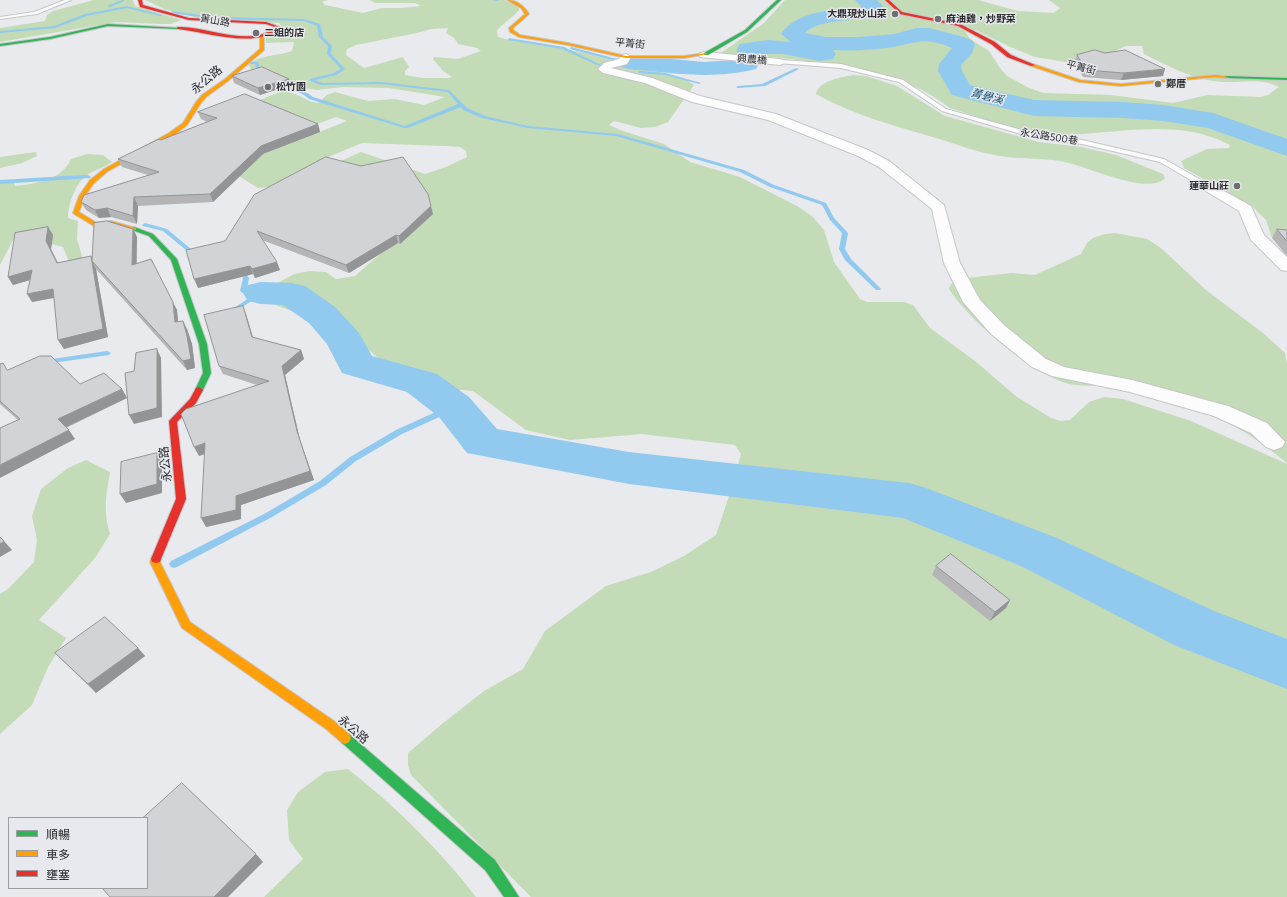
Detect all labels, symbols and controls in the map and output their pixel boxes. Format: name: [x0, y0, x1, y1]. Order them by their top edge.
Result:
place label: 大鼎現炒山菜: [827, 8, 887, 20]
marker: 大鼎現炒山菜: [890, 9, 900, 19]
street label: 菁山路: [199, 12, 231, 30]
place label: 麻油雞，炒野菜: [946, 13, 1016, 25]
marker: 麻油雞，炒野菜: [933, 14, 943, 24]
place label: 二姐的店: [264, 27, 304, 39]
marker: 二姐的店: [251, 28, 261, 38]
street label: 平菁街: [614, 36, 646, 52]
street label: 興農橋: [737, 53, 767, 67]
street label: 平菁街: [1065, 59, 1097, 77]
street label: 永公路: [189, 63, 225, 97]
place label: 鄭厝: [1166, 78, 1186, 90]
marker: 鄭厝: [1153, 79, 1163, 89]
place label: 松竹園: [276, 81, 306, 93]
marker: 松竹園: [263, 82, 273, 92]
water label: 菁礐溪: [969, 87, 1005, 107]
street label: 永公路500巷: [1019, 127, 1079, 147]
place label: 蓮華山莊: [1189, 180, 1229, 192]
marker: 蓮華山莊: [1232, 181, 1242, 191]
street label: 永公路: [157, 445, 175, 483]
street label: 永公路: [335, 713, 371, 747]
legend: [8, 817, 148, 889]
text: 順暢: [46, 828, 70, 842]
text: 車多: [46, 848, 70, 862]
text: 壅塞: [46, 868, 70, 882]

